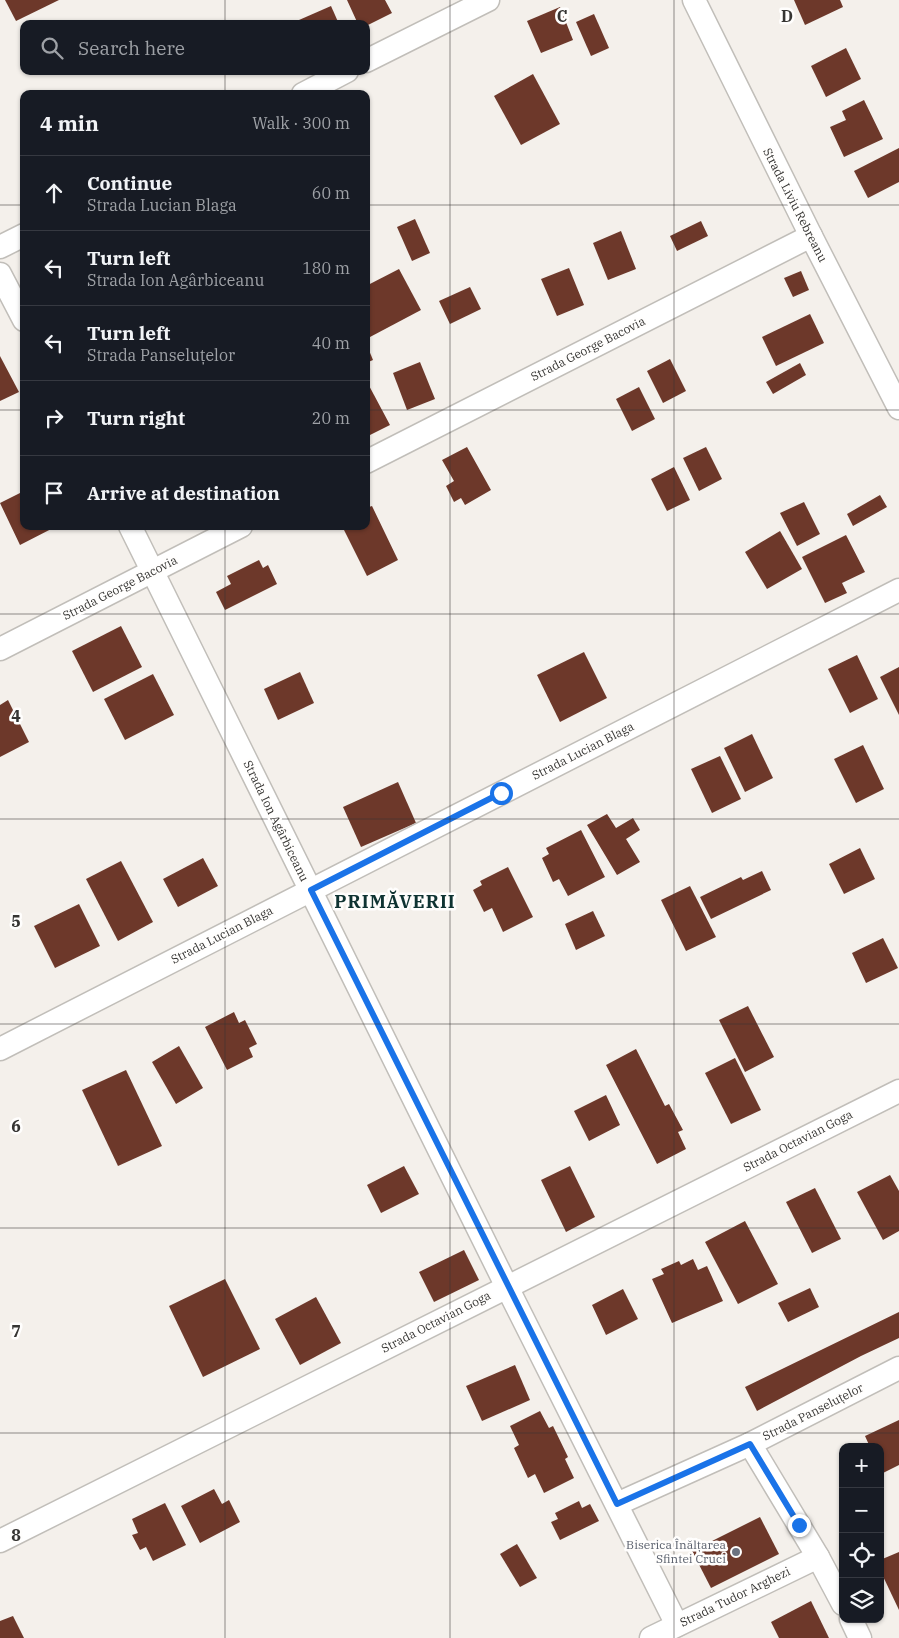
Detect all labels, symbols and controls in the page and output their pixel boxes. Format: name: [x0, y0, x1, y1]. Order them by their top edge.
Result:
text: C: [557, 6, 567, 26]
text: D: [781, 6, 793, 26]
search box: [20, 20, 370, 75]
icon: search: [38, 34, 66, 62]
text: Search here: [78, 36, 185, 60]
text: 4 min: [40, 109, 99, 137]
text: Walk · 300 m: [252, 113, 350, 133]
street label: Strada Liviu Rebreanu: [760, 145, 831, 265]
text: Continue: [87, 171, 172, 195]
icon: ahead: [40, 179, 68, 207]
text: 60 m: [312, 183, 350, 203]
text: Strada Lucian Blaga: [87, 195, 237, 215]
text: Turn left: [87, 246, 170, 270]
icon: left: [40, 254, 68, 282]
text: 180 m: [302, 258, 350, 278]
text: Strada Ion Agârbiceanu: [87, 270, 264, 290]
street label: Strada George Bacovia: [528, 313, 648, 384]
text: Turn left: [87, 321, 170, 345]
icon: left: [40, 329, 68, 357]
text: 40 m: [312, 333, 350, 353]
text: Strada Panseluțelor: [87, 345, 235, 365]
icon: right: [40, 404, 68, 432]
text: Turn right: [87, 406, 185, 430]
text: 20 m: [312, 408, 350, 428]
icon: arrive: [40, 479, 68, 507]
text: Arrive at destination: [87, 481, 280, 505]
street label: Strada George Bacovia: [60, 552, 180, 623]
text: 4: [11, 706, 21, 726]
street label: Strada Lucian Blaga: [529, 718, 637, 783]
street label: Strada Ion Agârbiceanu: [241, 758, 313, 884]
route start: [490, 782, 513, 805]
district label: PRIMĂVERII: [334, 890, 456, 913]
street label: Strada Lucian Blaga: [168, 902, 276, 967]
text: 5: [11, 911, 21, 931]
street label: Strada Octavian Goga: [741, 1106, 855, 1175]
text: 6: [11, 1116, 21, 1136]
street label: Strada Octavian Goga: [379, 1287, 493, 1356]
text: 7: [11, 1321, 21, 1341]
street label: Strada Panseluțelor: [760, 1379, 867, 1444]
map controls: [839, 1443, 884, 1623]
button: +: [839, 1443, 884, 1488]
button: −: [839, 1488, 884, 1533]
route end: [788, 1514, 811, 1537]
text: 8: [11, 1525, 21, 1545]
button: locate: [839, 1533, 884, 1578]
place label: Biserica Înălțarea Sfintei Cruci: [626, 1537, 726, 1566]
marker: Biserica Înălțarea Sfintei Cruci: [730, 1546, 742, 1558]
street label: Strada Tudor Arghezi: [677, 1563, 793, 1630]
button: layers: [839, 1578, 884, 1623]

